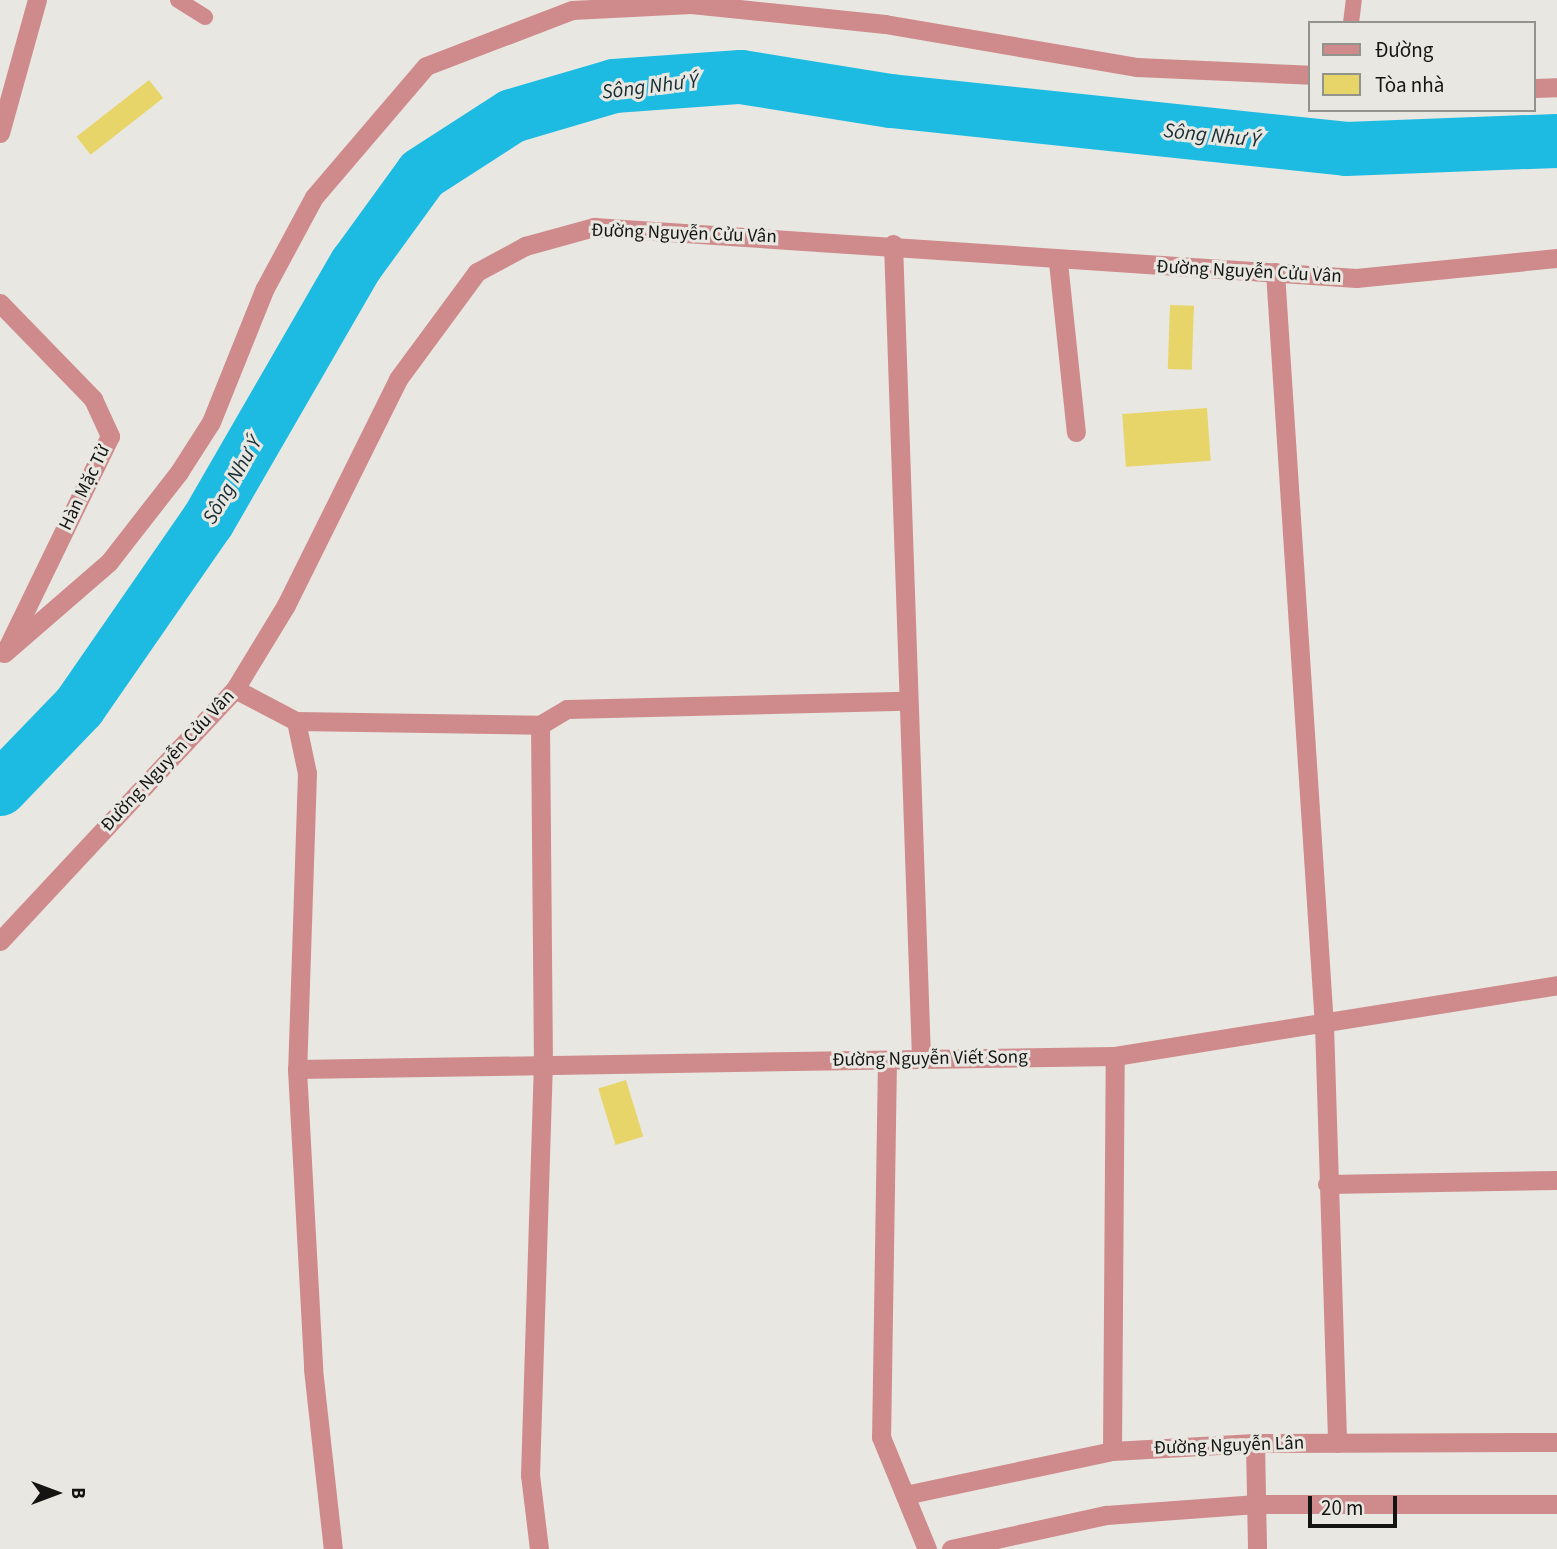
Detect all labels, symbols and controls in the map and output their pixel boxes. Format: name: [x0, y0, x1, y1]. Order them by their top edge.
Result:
legend: [1308, 21, 1536, 112]
text: Đường: [1375, 35, 1433, 65]
water label: Sông Như Ý: [600, 68, 700, 104]
text: Tòa nhà: [1375, 70, 1444, 100]
water label: Sông Như Ý: [1162, 117, 1262, 153]
street label: Đường Nguyễn Cửu Vân: [591, 219, 777, 249]
street label: Đường Nguyễn Cửu Vân: [1156, 256, 1342, 288]
water label: Sông Như Ý: [197, 432, 267, 528]
street label: Hàn Mặc Tử: [55, 442, 115, 534]
street label: Đường Nguyễn Cửu Vân: [96, 685, 240, 837]
street label: Đường Nguyễn Viết Song: [832, 1046, 1028, 1072]
street label: Đường Nguyễn Lân: [1153, 1432, 1305, 1460]
north arrow: [21, 1458, 91, 1528]
scale bar: [1312, 1482, 1401, 1526]
text: B: [64, 1487, 91, 1499]
text: 20 m: [1321, 1493, 1363, 1523]

